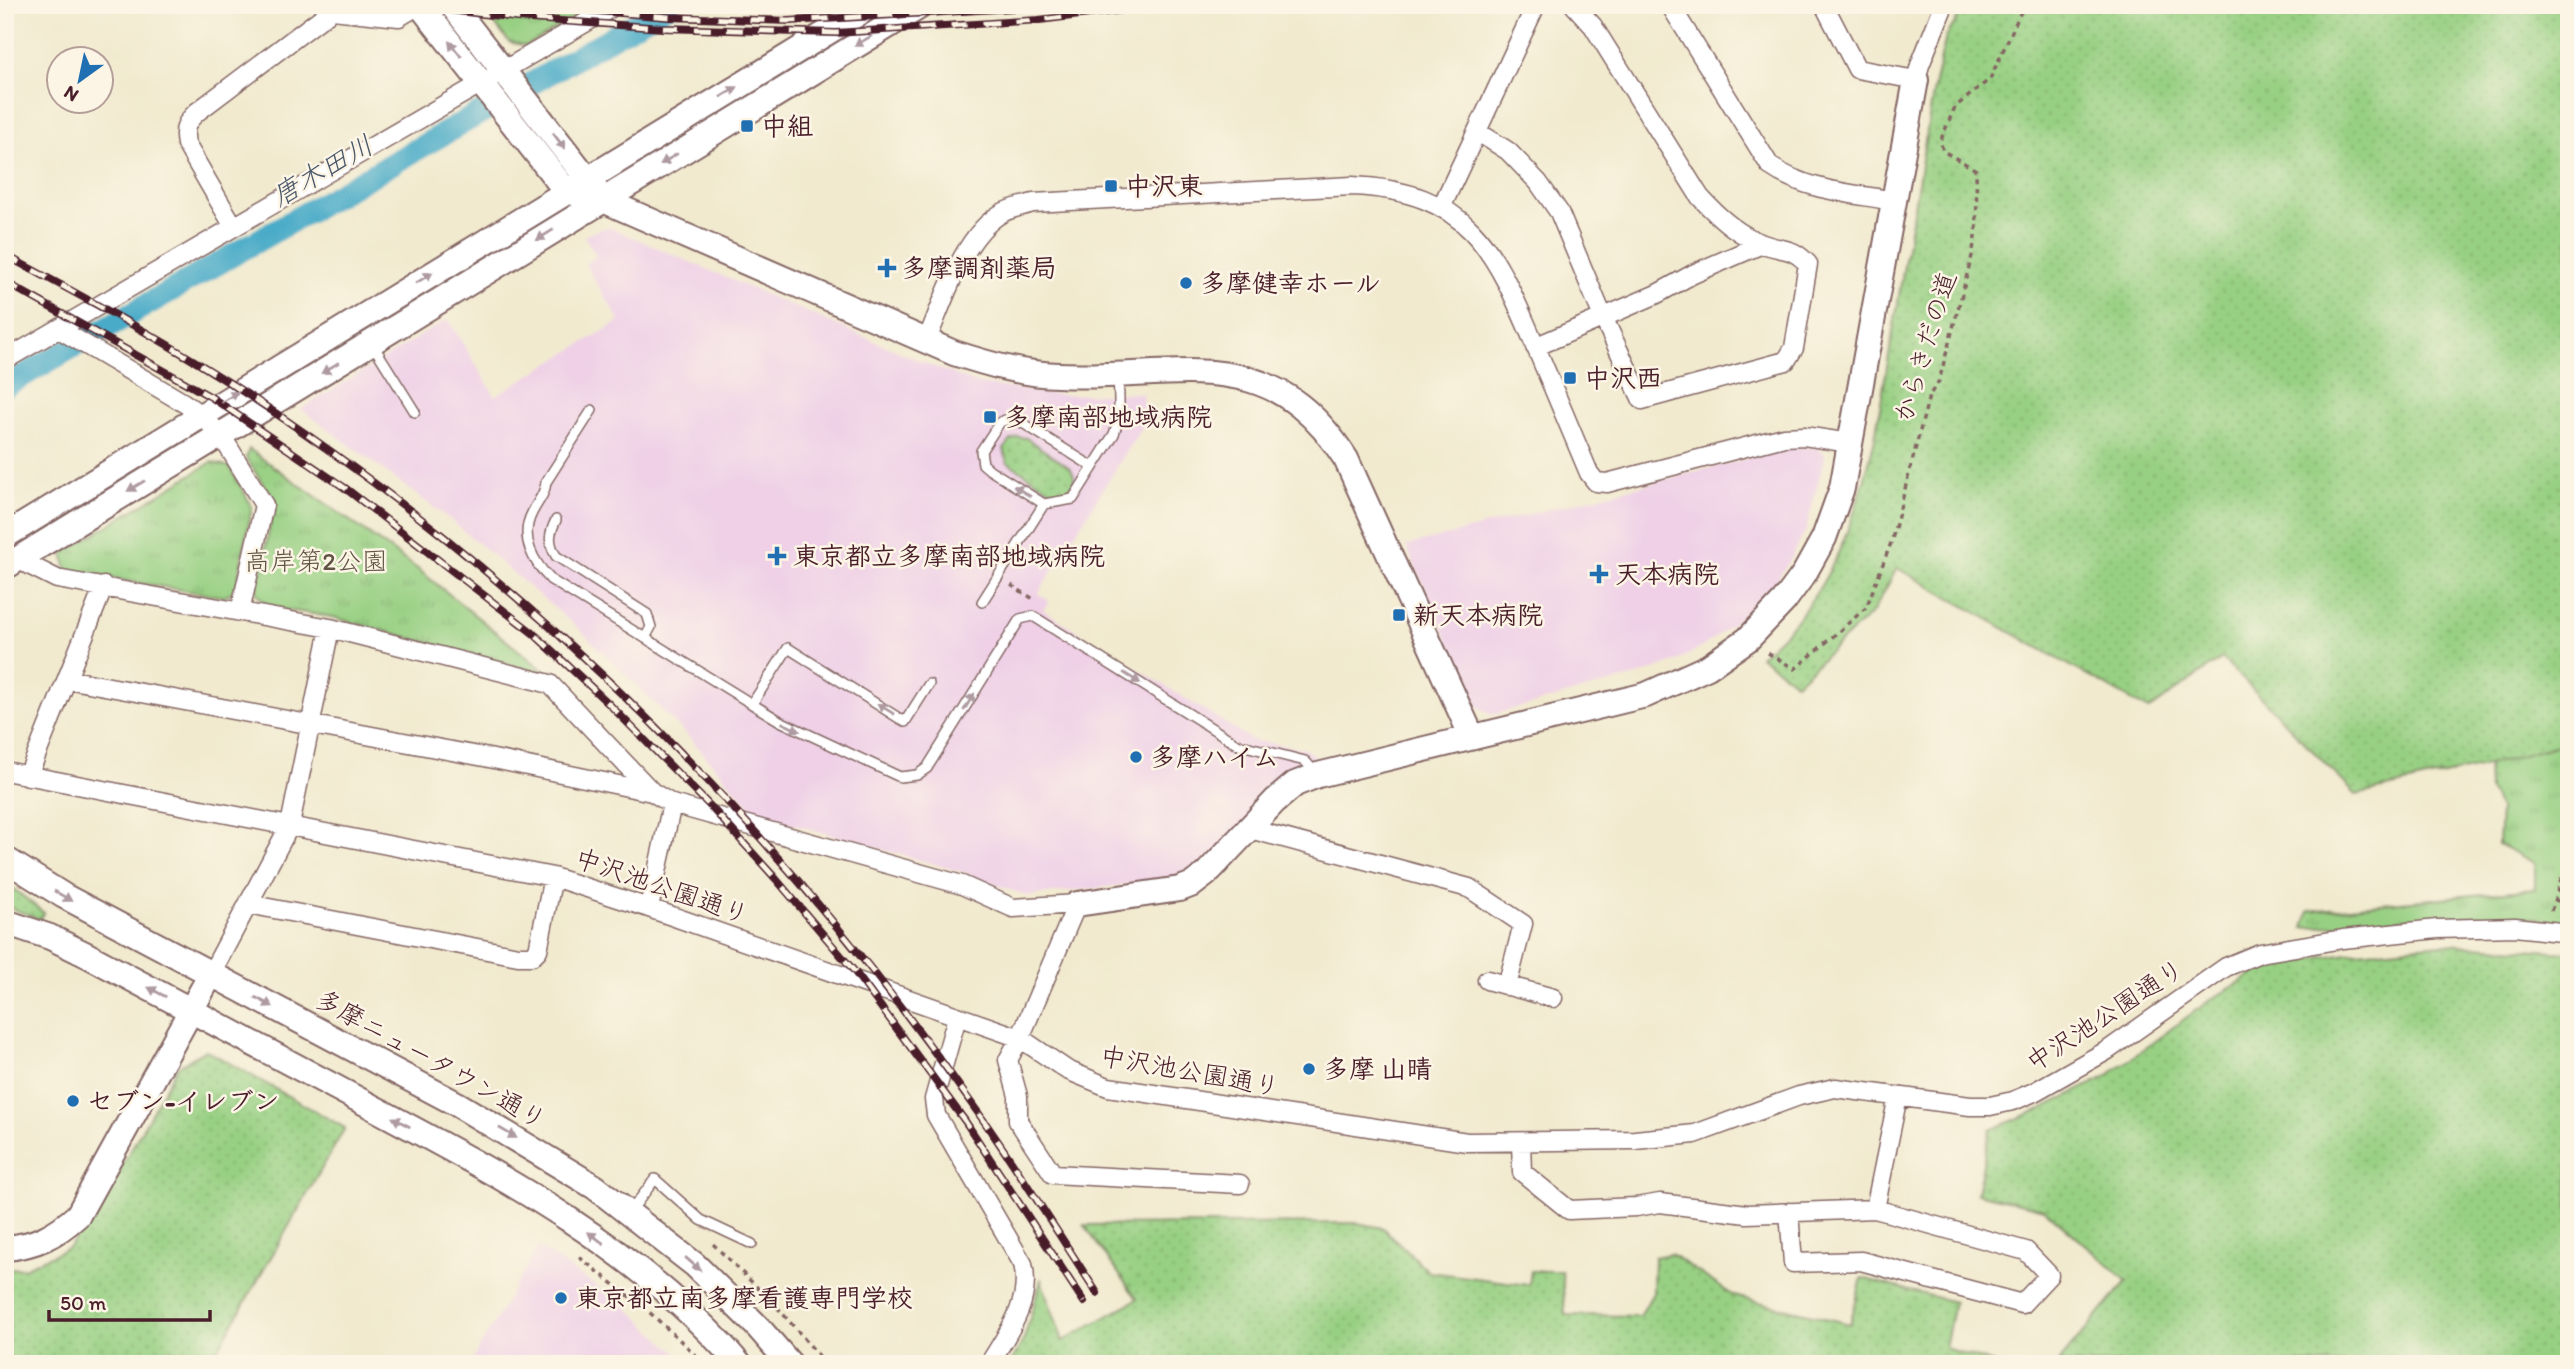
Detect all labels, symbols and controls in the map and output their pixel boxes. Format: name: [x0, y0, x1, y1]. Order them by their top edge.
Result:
one-way arrow: [854, 34, 873, 47]
one-way arrow: [448, 41, 463, 58]
north arrow: [46, 46, 116, 116]
text: N: [59, 81, 83, 107]
one-way arrow: [720, 85, 739, 98]
place label: 中組: [761, 110, 813, 142]
marker: 中組: [739, 118, 755, 134]
water label: 唐木田川: [265, 127, 379, 213]
one-way arrow: [552, 132, 566, 151]
one-way arrow: [659, 152, 679, 165]
place label: 中沢東: [1125, 170, 1203, 202]
marker: 中沢東: [1103, 178, 1119, 194]
one-way arrow: [535, 229, 555, 242]
place label: 多摩調剤薬局: [901, 252, 1057, 284]
marker: 多摩調剤薬局: [879, 260, 895, 276]
place label: 多摩健幸ホール: [1200, 267, 1381, 299]
street label: からきだの道: [1887, 268, 1963, 426]
one-way arrow: [415, 272, 434, 285]
marker: 多摩健幸ホール: [1178, 275, 1194, 291]
one-way arrow: [321, 361, 340, 374]
place label: 中沢西: [1584, 362, 1662, 394]
marker: 中沢西: [1562, 370, 1578, 386]
one-way arrow: [221, 391, 240, 404]
place label: 多摩南部地域病院: [1004, 401, 1212, 433]
marker: 多摩南部地域病院: [982, 409, 998, 425]
one-way arrow: [127, 480, 146, 493]
one-way arrow: [1013, 484, 1032, 497]
place label: 東京都立多摩南部地域病院: [793, 540, 1105, 572]
park label: 高岸第2公園: [244, 545, 388, 577]
marker: 東京都立多摩南部地域病院: [767, 546, 787, 566]
place label: 天本病院: [1615, 558, 1719, 590]
marker: 天本病院: [1589, 564, 1609, 584]
place label: 新天本病院: [1413, 599, 1543, 631]
marker: 新天本病院: [1391, 607, 1407, 623]
one-way arrow: [1122, 672, 1142, 685]
one-way arrow: [962, 692, 975, 711]
one-way arrow: [876, 703, 895, 716]
one-way arrow: [781, 721, 802, 732]
place label: 多摩ハイム: [1150, 741, 1279, 773]
marker: 多摩ハイム: [1128, 749, 1144, 765]
street label: 中沢池公園通り: [571, 841, 753, 931]
one-way arrow: [54, 889, 73, 902]
street label: 中沢池公園通り: [2020, 952, 2190, 1078]
street label: 多摩ニュータウン通り: [310, 982, 552, 1136]
one-way arrow: [146, 986, 166, 998]
one-way arrow: [254, 997, 274, 1008]
street label: 中沢池公園通り: [1098, 1039, 1282, 1103]
place label: 多摩 山晴: [1323, 1053, 1433, 1085]
marker: 多摩 山晴: [1301, 1061, 1317, 1077]
place label: セブン-イレブン: [87, 1085, 279, 1117]
marker: セブン-イレブン: [65, 1093, 81, 1109]
one-way arrow: [391, 1116, 410, 1128]
one-way arrow: [498, 1127, 517, 1139]
one-way arrow: [587, 1231, 605, 1245]
one-way arrow: [684, 1256, 702, 1272]
scale bar: [49, 1278, 210, 1322]
place label: 東京都立南多摩看護専門学校: [575, 1282, 913, 1314]
text: 50 m: [60, 1290, 107, 1315]
marker: 東京都立南多摩看護専門学校: [553, 1290, 569, 1306]

